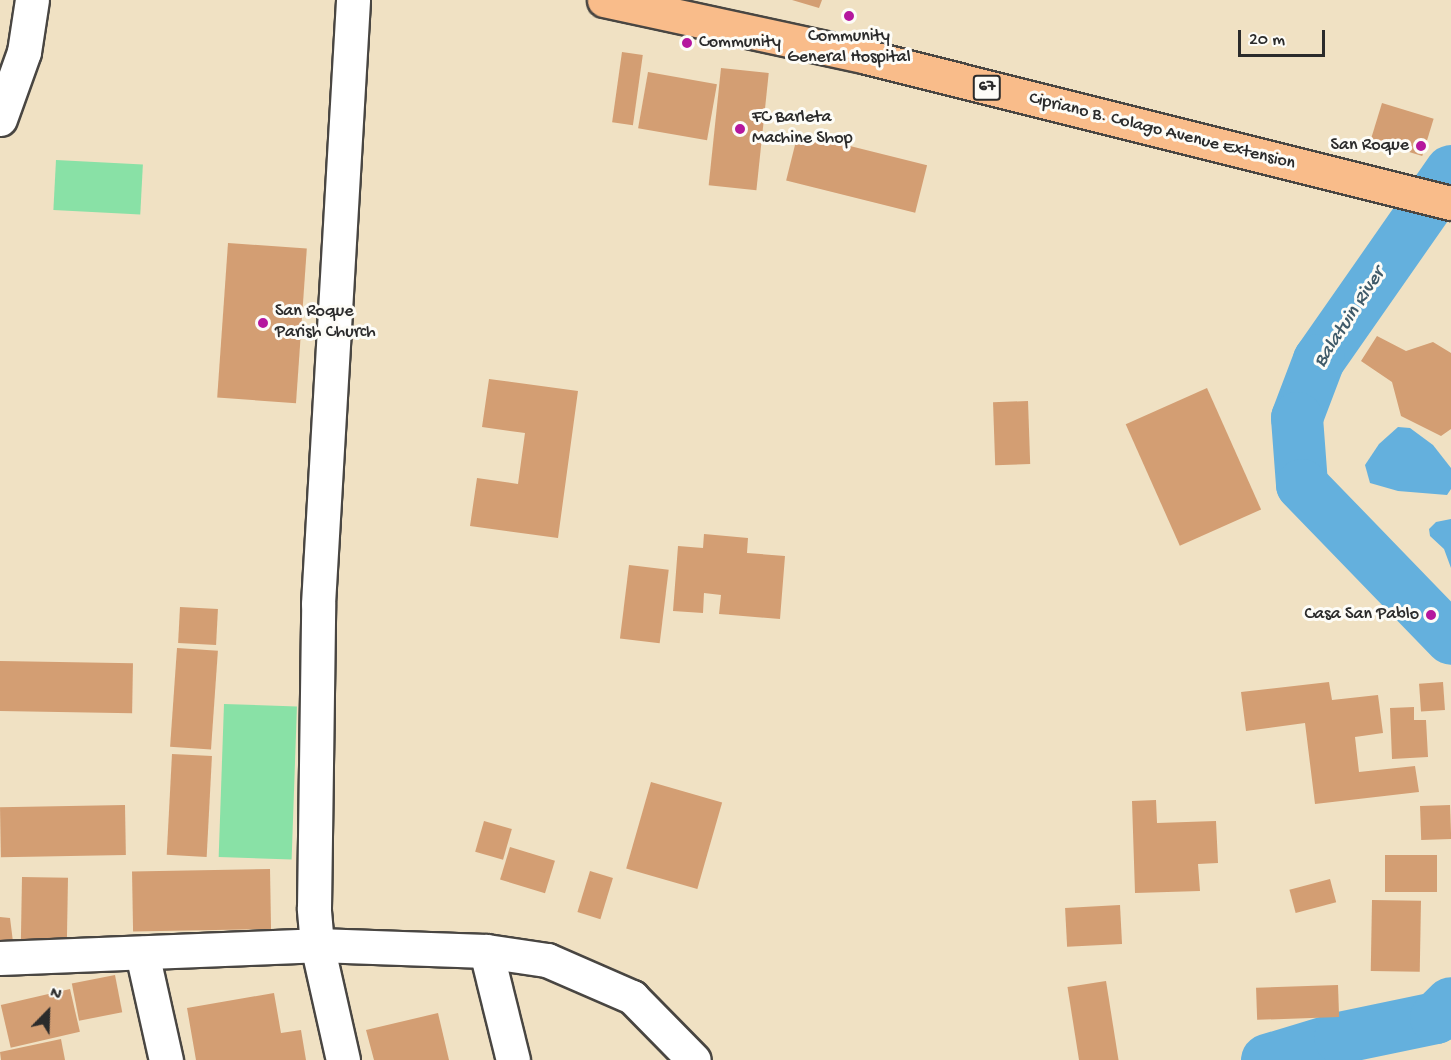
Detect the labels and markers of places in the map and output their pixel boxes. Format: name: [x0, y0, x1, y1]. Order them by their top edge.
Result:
marker: Community General Hospital: [840, 7, 858, 25]
place label: Community General Hospital: [787, 27, 911, 70]
place label: Community: [699, 32, 781, 54]
marker: Community: [680, 36, 694, 50]
place label: FC Barleta Machine Shop: [752, 108, 852, 150]
marker: FC Barleta Machine Shop: [733, 122, 747, 136]
place label: San Roque: [1331, 135, 1409, 157]
marker: San Roque: [1414, 139, 1428, 153]
place label: San Roque Parish Church: [275, 302, 376, 344]
marker: San Roque Parish Church: [256, 316, 270, 330]
place label: Casa San Pablo: [1304, 604, 1419, 626]
marker: Casa San Pablo: [1424, 608, 1438, 622]

